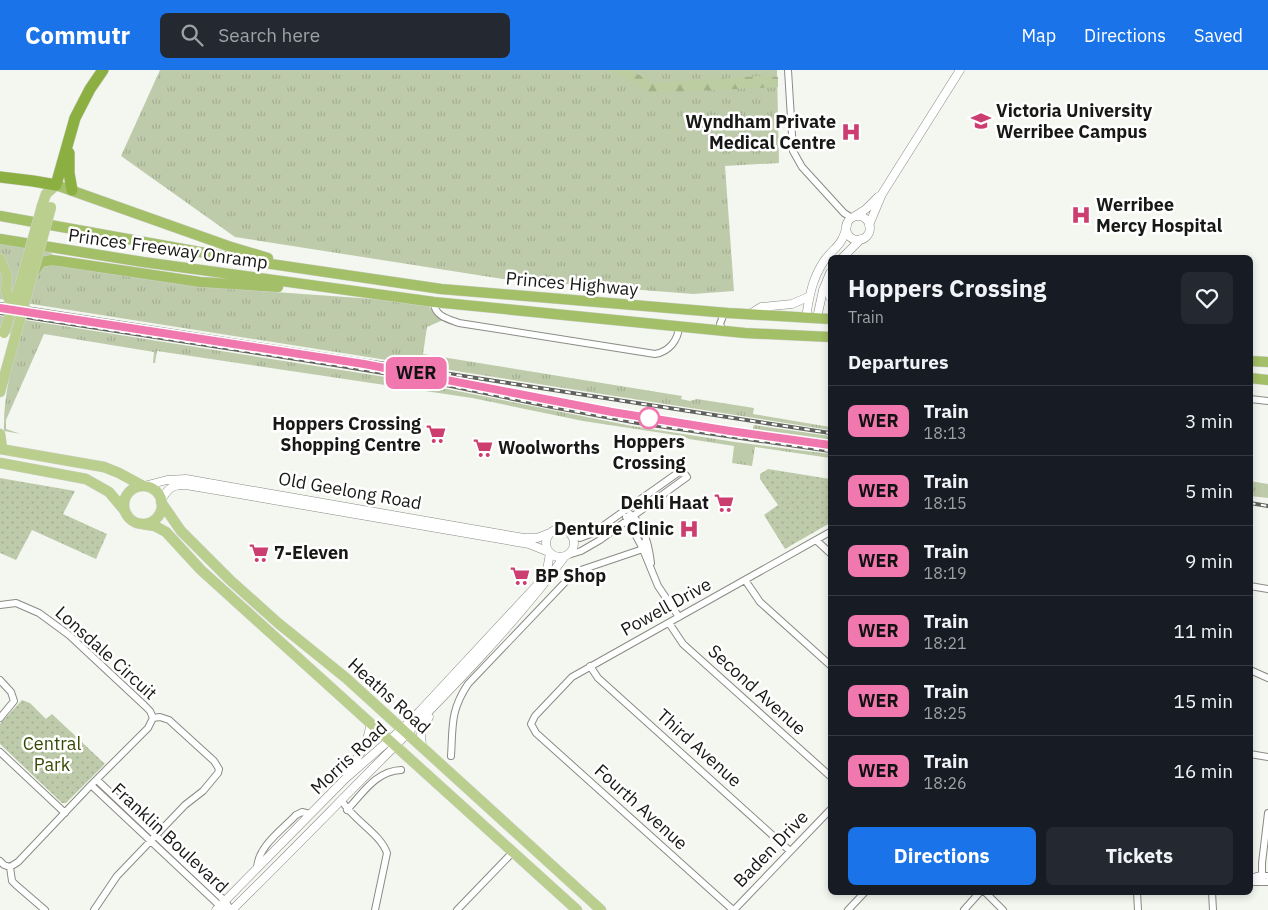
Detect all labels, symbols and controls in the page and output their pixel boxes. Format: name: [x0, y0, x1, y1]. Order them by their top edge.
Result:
search box: [160, 13, 510, 58]
text: Commutr: [25, 19, 130, 51]
icon: search: [178, 21, 206, 49]
text: Search here: [218, 23, 320, 47]
text: Map: [1021, 24, 1056, 47]
text: Directions: [1084, 24, 1166, 47]
text: Saved: [1194, 24, 1243, 47]
place label: Victoria University Werribee Campus: [996, 99, 1152, 143]
place label: Wyndham Private Medical Centre: [685, 110, 836, 154]
school or university icon: Victoria University Werribee Campus: [970, 110, 992, 132]
hospital icon: Wyndham Private Medical Centre: [840, 121, 862, 143]
place label: Werribee Mercy Hospital: [1096, 193, 1223, 237]
hospital icon: Werribee Mercy Hospital: [1070, 204, 1092, 226]
street label: Princes Freeway Onramp: [67, 223, 269, 274]
street label: Princes Highway: [505, 266, 639, 301]
text: Hoppers Crossing: [848, 272, 1046, 304]
button: heart: [1181, 272, 1233, 324]
text: Train: [848, 307, 884, 327]
text: Departures: [848, 350, 948, 374]
line badge: WER: [387, 357, 445, 389]
text: WER: [396, 361, 436, 384]
text: Train: [924, 399, 969, 423]
marker: Hoppers Crossing: [638, 407, 660, 429]
text: WER: [858, 409, 899, 432]
text: 3 min: [1185, 409, 1233, 433]
place label: Hoppers Crossing Shopping Centre: [272, 412, 421, 456]
supermarket icon: Hoppers Crossing Shopping Centre: [425, 423, 447, 445]
text: 18:13: [924, 423, 967, 443]
place label: Hoppers Crossing: [613, 430, 686, 474]
place label: Woolworths: [498, 436, 600, 459]
supermarket icon: Woolworths: [472, 437, 494, 459]
street label: Old Geelong Road: [277, 467, 423, 514]
text: Train: [924, 469, 969, 493]
text: WER: [858, 479, 899, 502]
text: 5 min: [1185, 479, 1233, 503]
place label: Dehli Haat: [620, 491, 709, 514]
supermarket icon: Dehli Haat: [713, 492, 735, 514]
text: 18:15: [924, 493, 967, 513]
place label: Denture Clinic: [554, 517, 674, 540]
hospital icon: Denture Clinic: [678, 518, 700, 540]
text: Train: [924, 539, 969, 563]
place label: 7-Eleven: [274, 541, 349, 564]
supermarket icon: 7-Eleven: [248, 542, 270, 564]
text: WER: [858, 549, 899, 572]
text: 9 min: [1185, 549, 1233, 573]
text: 18:19: [924, 563, 967, 583]
place label: BP Shop: [535, 564, 606, 587]
supermarket icon: BP Shop: [509, 565, 531, 587]
street label: Powell Drive: [616, 572, 715, 641]
street label: Lonsdale Circuit: [51, 601, 162, 704]
text: Train: [924, 609, 969, 633]
text: WER: [858, 619, 899, 642]
text: 11 min: [1174, 619, 1233, 643]
text: 18:21: [924, 633, 967, 653]
street label: Second Avenue: [703, 639, 811, 740]
street label: Heaths Road: [343, 653, 435, 739]
text: Train: [924, 679, 969, 703]
text: WER: [858, 689, 899, 712]
text: 15 min: [1174, 689, 1233, 713]
text: 18:25: [924, 703, 967, 723]
street label: Third Avenue: [652, 704, 747, 792]
street label: Morris Road: [305, 716, 392, 799]
park label: Central Park: [23, 732, 81, 776]
text: Train: [924, 749, 969, 773]
street label: Fourth Avenue: [590, 759, 693, 855]
text: WER: [858, 759, 899, 782]
text: 16 min: [1174, 759, 1233, 783]
text: 18:26: [924, 773, 967, 793]
street label: Franklin Boulevard: [107, 778, 234, 898]
street label: Baden Drive: [728, 805, 813, 892]
button: Directions: [848, 827, 1036, 885]
button: Tickets: [1046, 827, 1233, 885]

